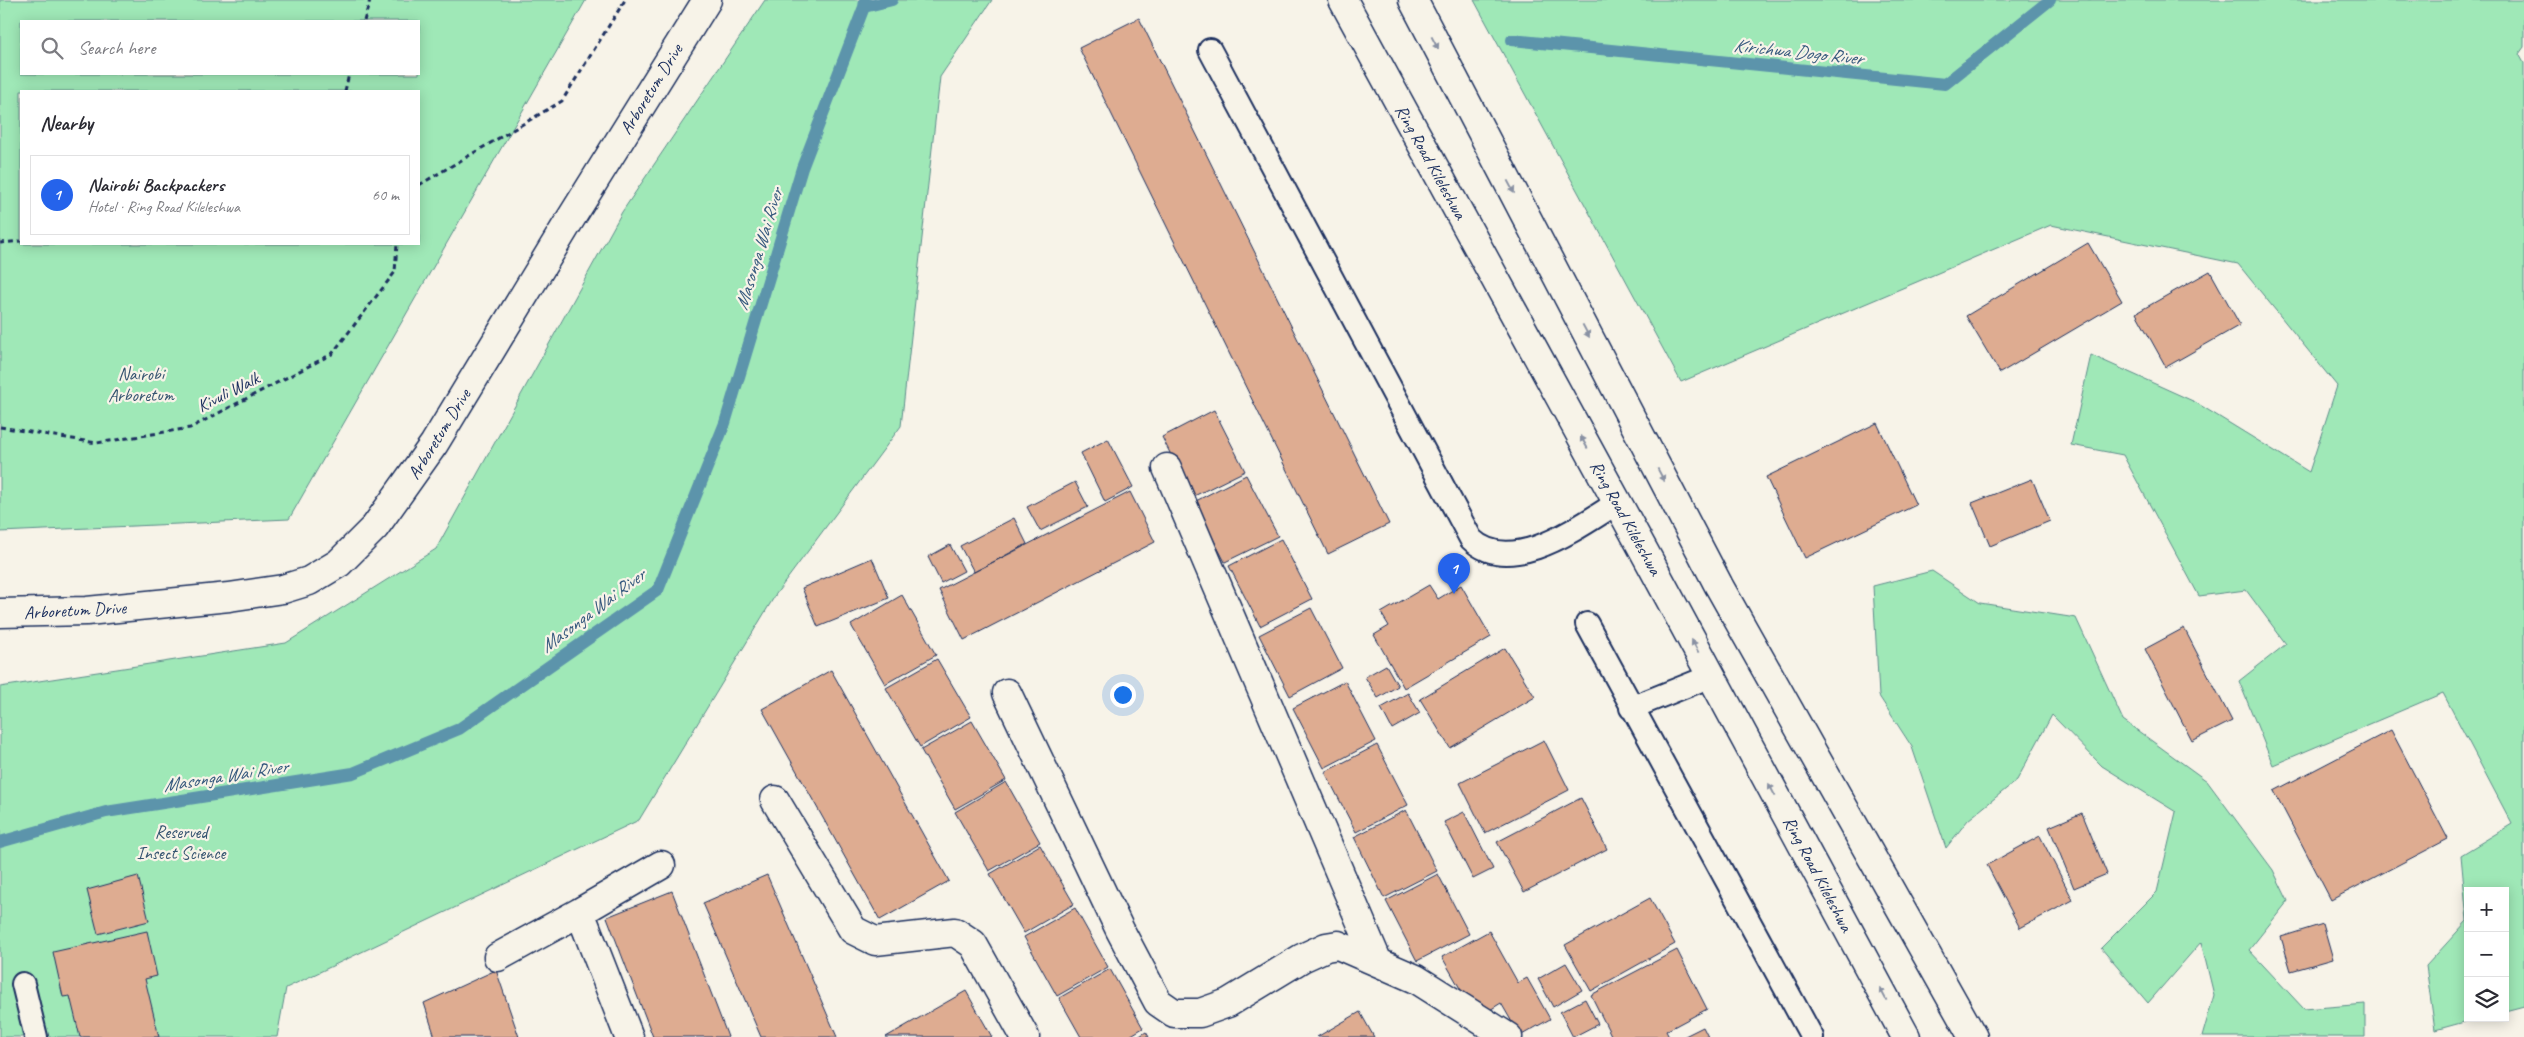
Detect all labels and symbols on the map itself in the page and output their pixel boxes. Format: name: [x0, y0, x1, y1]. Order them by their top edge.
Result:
water label: Kirichwa Dogo River: [1732, 33, 1868, 71]
one-way arrow: [1431, 36, 1439, 50]
street label: Arboretum Drive: [615, 39, 688, 138]
street label: Ring Road Kileleshwa: [1390, 101, 1472, 224]
one-way arrow: [1507, 180, 1515, 194]
water label: Masonga Wai River: [729, 183, 790, 313]
one-way arrow: [1582, 324, 1590, 339]
park label: Nairobi Arboretum: [108, 363, 175, 406]
street label: Kivuli Walk: [193, 366, 264, 417]
street label: Arboretum Drive: [403, 384, 476, 483]
one-way arrow: [1580, 435, 1589, 449]
street label: Ring Road Kileleshwa: [1585, 457, 1667, 580]
one-way arrow: [1657, 468, 1665, 483]
pin: 1: [1438, 553, 1470, 594]
water label: Masonga Wai River: [535, 562, 652, 658]
street label: Arboretum Drive: [23, 596, 128, 624]
one-way arrow: [1691, 639, 1699, 654]
your location: [1110, 682, 1136, 708]
water label: Masonga Wai River: [161, 754, 292, 798]
one-way arrow: [1768, 783, 1777, 796]
street label: Ring Road Kileleshwa: [1778, 812, 1858, 937]
park label: Reserved Insect Science: [137, 821, 227, 864]
one-way arrow: [1879, 987, 1887, 1001]

